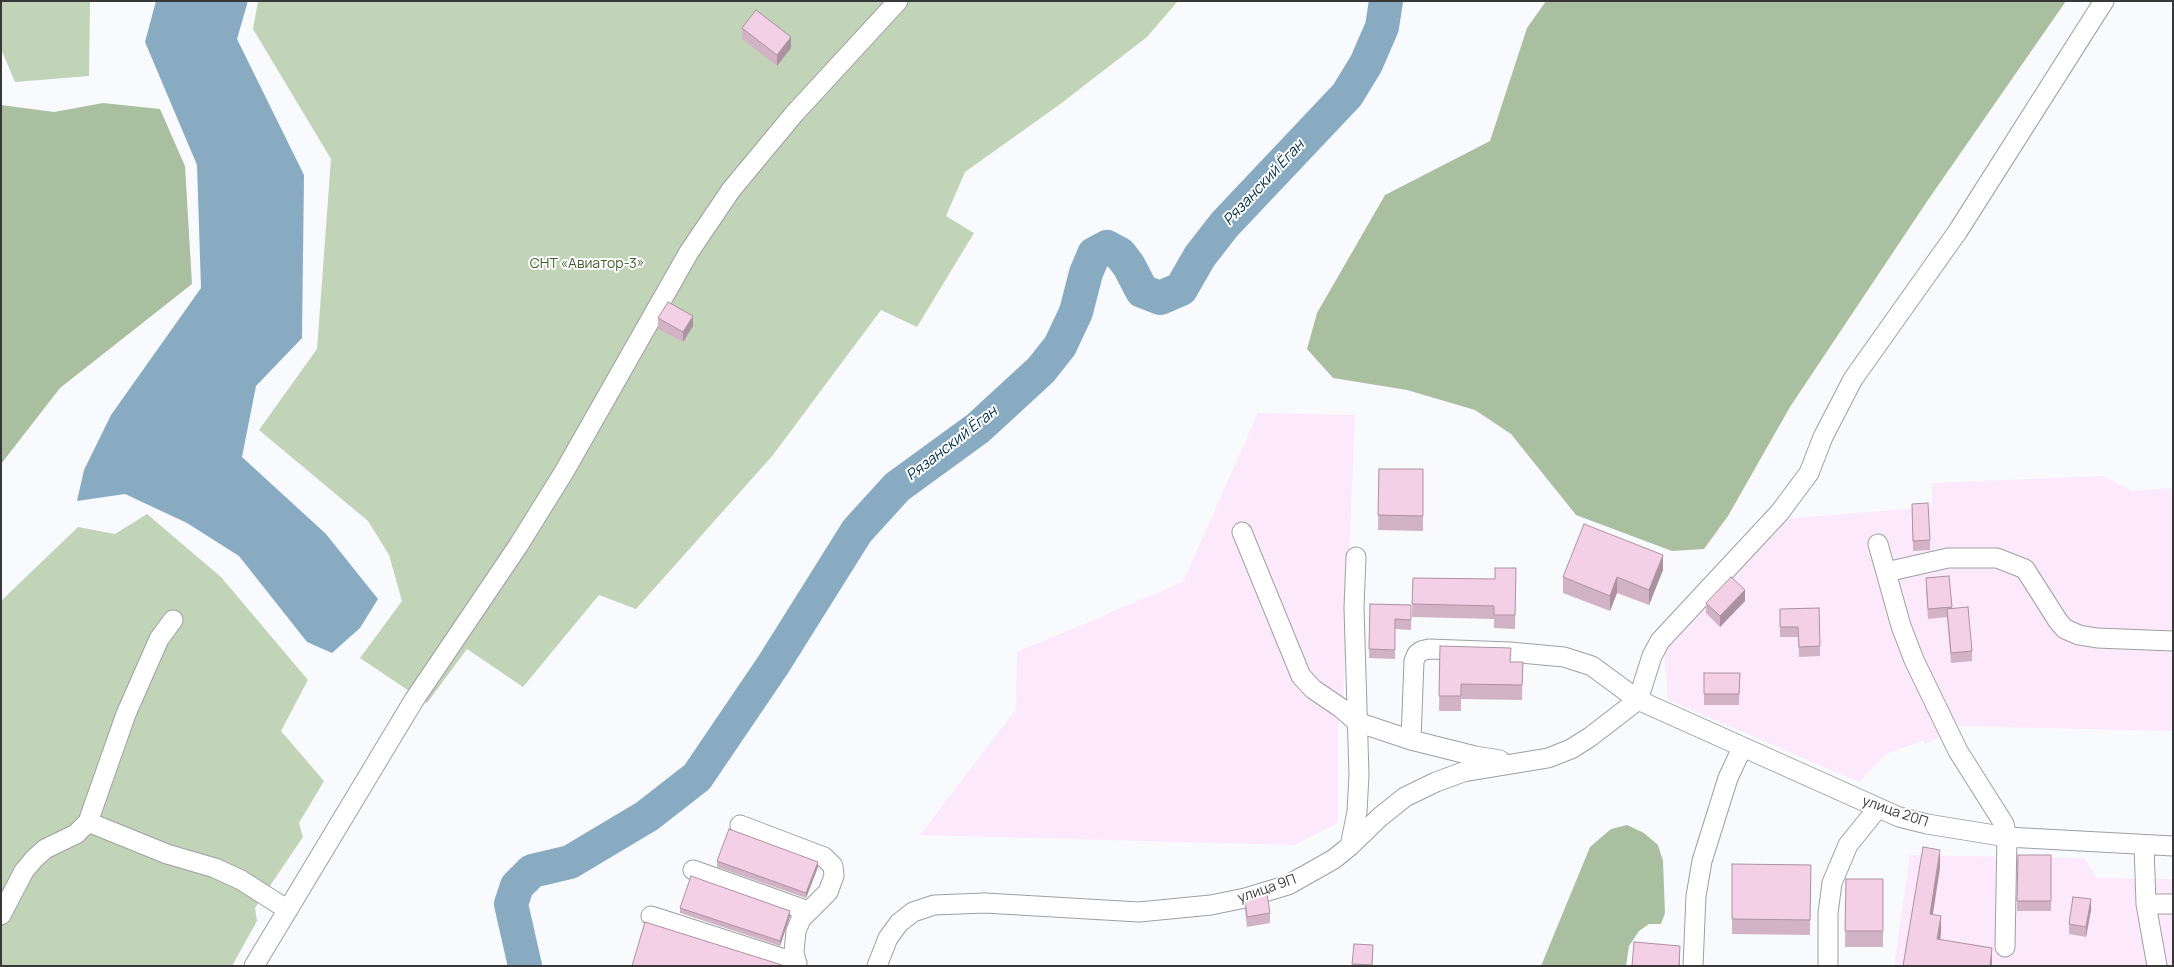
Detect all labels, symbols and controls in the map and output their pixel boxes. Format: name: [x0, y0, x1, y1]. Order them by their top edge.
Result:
water label: Рязанский Ёган: [1220, 136, 1308, 230]
park label: СНТ «Авиатор-3»: [530, 256, 644, 272]
water label: Рязанский Ёган: [903, 403, 1001, 485]
street label: улица 20П: [1860, 793, 1930, 831]
street label: улица 9П: [1236, 871, 1298, 907]

